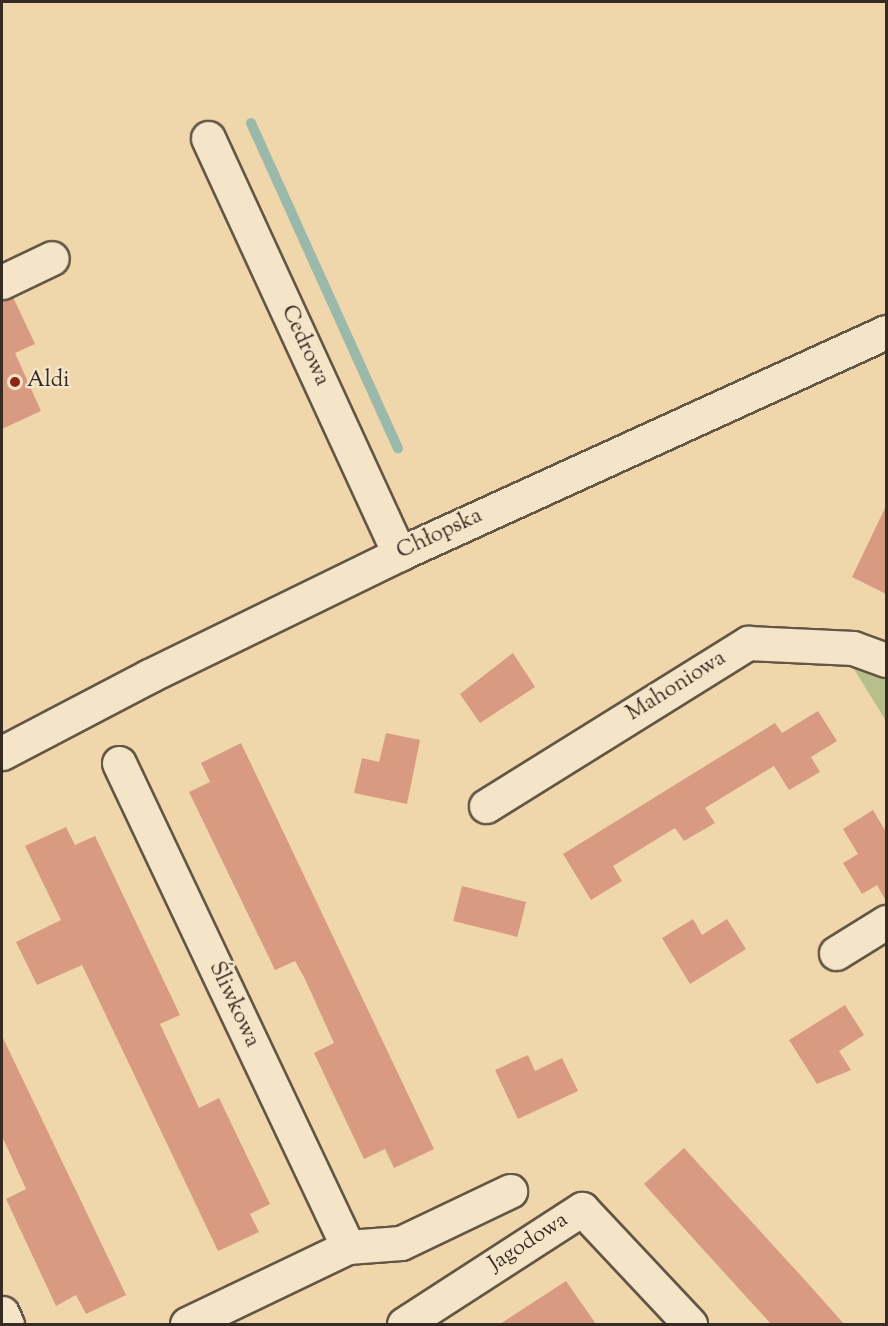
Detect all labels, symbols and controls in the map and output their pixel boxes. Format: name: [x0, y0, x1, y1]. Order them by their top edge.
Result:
street label: Cedrowa: [274, 302, 334, 390]
place label: Aldi: [27, 369, 69, 395]
marker: Aldi: [8, 375, 22, 389]
street label: Chłopska: [393, 504, 487, 566]
street label: Mahoniowa: [622, 646, 732, 728]
street label: Śliwkowa: [202, 958, 264, 1052]
street label: Jagodowa: [484, 1208, 574, 1278]

